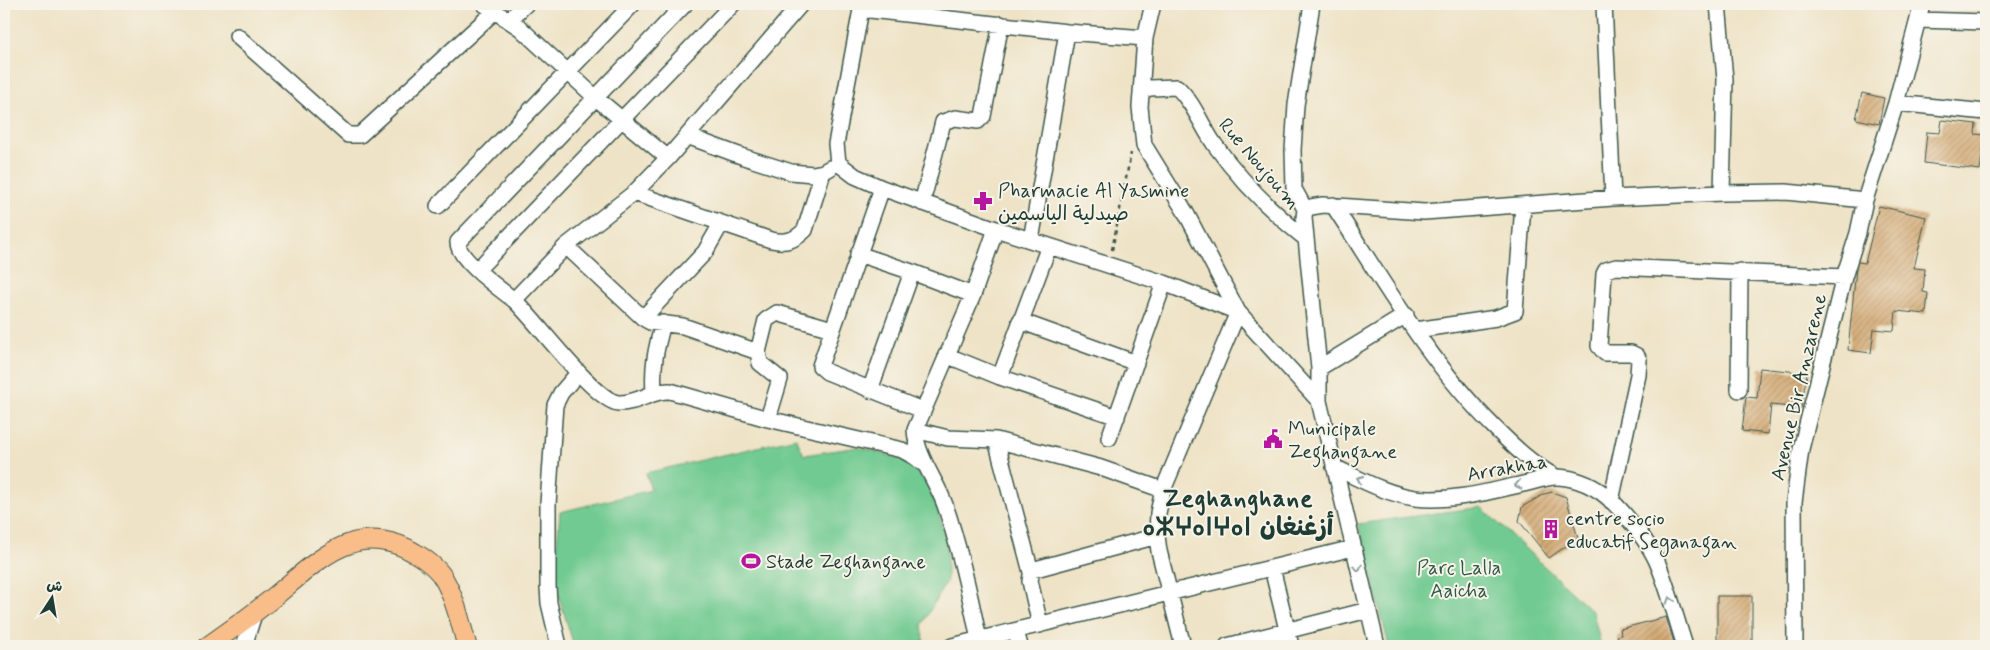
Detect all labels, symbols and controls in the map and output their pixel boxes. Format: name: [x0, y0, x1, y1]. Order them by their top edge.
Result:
street label: Rue Noujoum: [1212, 112, 1306, 215]
place label: Pharmacie Al Yasmine صيدلية الياسمين: [998, 178, 1189, 228]
pharmacy icon: Pharmacie Al Yasmine صيدلية الياسمين: [972, 190, 994, 212]
street label: Avenue Bir Anzarene: [1765, 291, 1834, 483]
place label: Municipale Zeghangane: [1288, 416, 1397, 468]
public building icon: Municipale Zeghangane: [1262, 428, 1284, 450]
street label: Arrakhaa: [1465, 448, 1550, 489]
one-way arrow: [1356, 474, 1365, 485]
one-way arrow: [1513, 480, 1522, 490]
district label: Zeghanghane ⴰⵣⵖⴰⵏⵖⴰⵏ أزغنغان: [1143, 483, 1334, 545]
place label: centre socio educatif Seganagan: [1566, 506, 1737, 558]
building icon: centre socio educatif Seganagan: [1540, 518, 1562, 540]
place label: Stade Zeghangane: [766, 549, 926, 578]
sports icon: Stade Zeghangane: [740, 550, 762, 572]
park label: Parc Lalla Aaicha: [1417, 555, 1501, 605]
one-way arrow: [1352, 564, 1363, 573]
north arrow: [28, 572, 78, 622]
text: ش: [45, 576, 64, 597]
one-way arrow: [1665, 596, 1675, 605]

